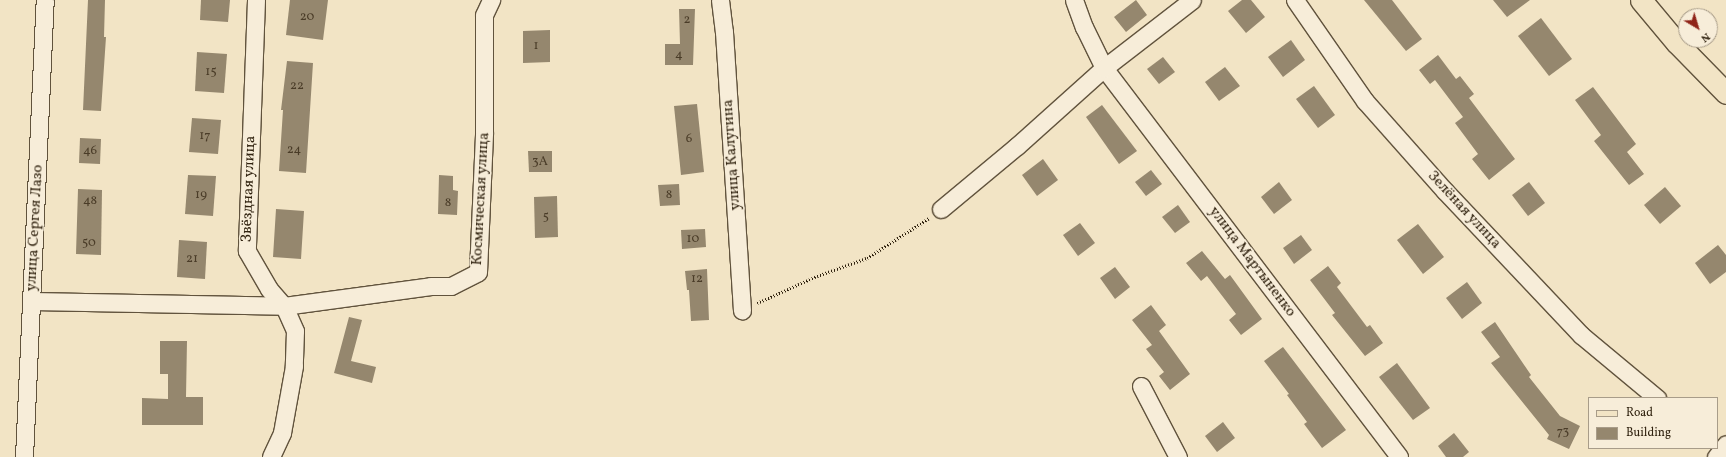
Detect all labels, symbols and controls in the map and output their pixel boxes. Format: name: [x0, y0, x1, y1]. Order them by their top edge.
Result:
north arrow: [1678, 8, 1718, 48]
house number: 20: [300, 9, 314, 25]
house number: 2: [684, 12, 690, 28]
text: N: [1697, 29, 1713, 45]
house number: 1: [533, 38, 539, 54]
house number: 4: [675, 47, 683, 63]
house number: 15: [205, 64, 217, 80]
house number: 22: [290, 78, 304, 94]
street label: улица Калугина: [719, 99, 745, 211]
house number: 17: [199, 128, 211, 144]
house number: 6: [686, 131, 692, 147]
street label: Космическая улица: [469, 132, 493, 266]
street label: Звёздная улица: [238, 135, 260, 243]
house number: 24: [287, 142, 301, 158]
house number: 46: [83, 143, 97, 159]
house number: 3А: [532, 154, 548, 170]
street label: улица Сергея Лазо: [23, 164, 47, 292]
street label: Зелёная улица: [1423, 167, 1505, 253]
house number: 19: [195, 187, 207, 203]
house number: 8: [666, 187, 672, 203]
house number: 48: [83, 193, 97, 209]
house number: 8: [445, 195, 451, 211]
street label: улица Мартыненко: [1205, 203, 1299, 321]
house number: 5: [543, 209, 549, 225]
house number: 10: [687, 231, 699, 247]
house number: 50: [82, 235, 96, 251]
house number: 21: [186, 251, 198, 267]
house number: 12: [691, 271, 703, 287]
legend: [1588, 397, 1718, 449]
text: Road: [1626, 405, 1653, 421]
house number: 73: [1557, 424, 1569, 440]
text: Building: [1626, 425, 1671, 441]

